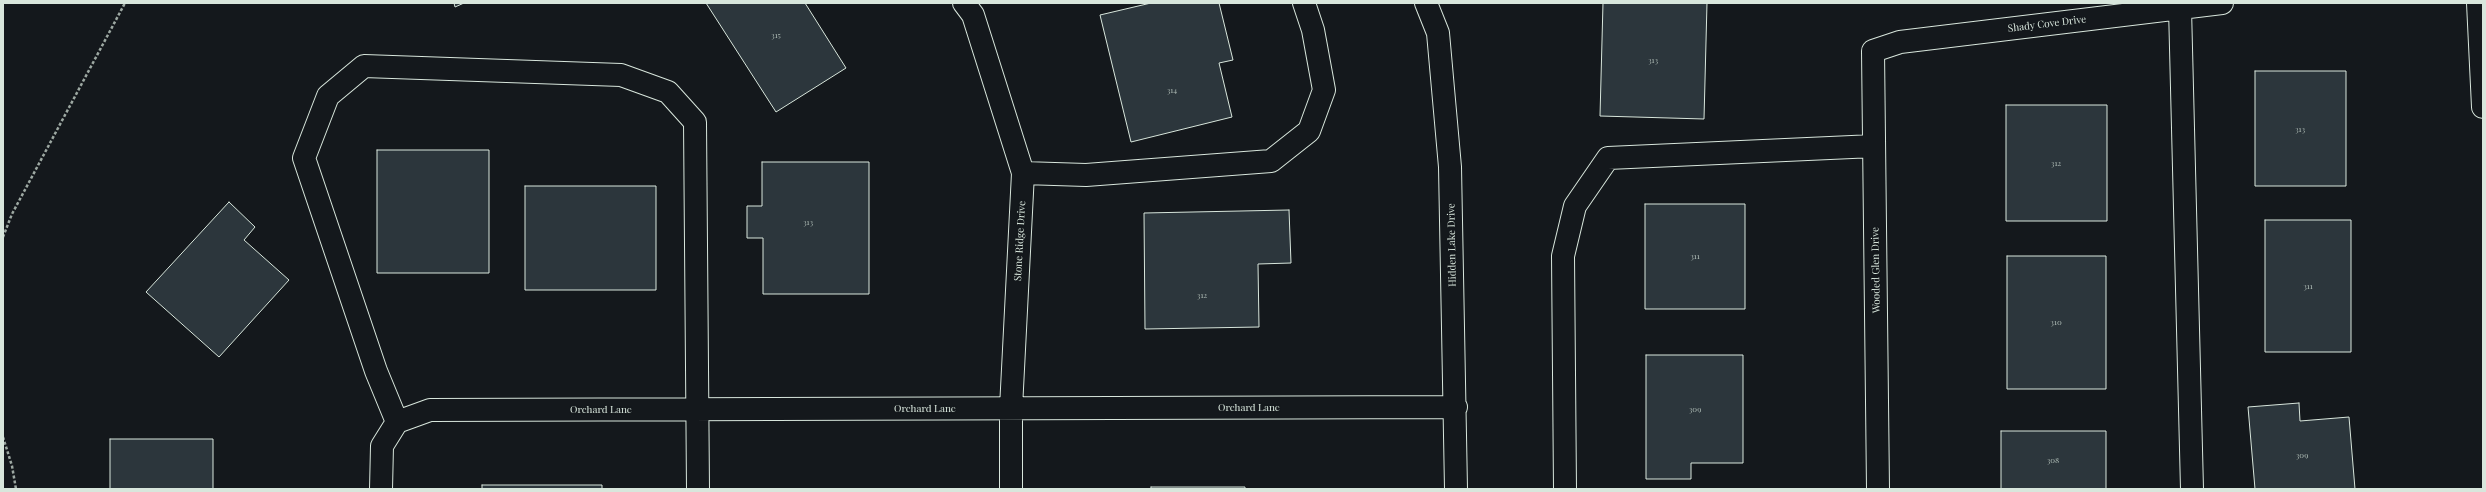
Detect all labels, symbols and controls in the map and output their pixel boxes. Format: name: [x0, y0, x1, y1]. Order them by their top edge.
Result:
street label: Shady Cove Drive: [2007, 13, 2087, 35]
house number: 315: [771, 30, 781, 40]
house number: 313: [1648, 55, 1658, 65]
house number: 314: [1167, 85, 1177, 95]
house number: 313: [2295, 124, 2305, 134]
house number: 312: [2051, 158, 2061, 168]
street label: Stone Ridge Drive: [1012, 201, 1028, 281]
street label: Hidden Lake Drive: [1445, 203, 1459, 287]
house number: 313: [803, 217, 813, 227]
street label: Wooded Glen Drive: [1869, 227, 1883, 313]
house number: 311: [1690, 251, 1700, 261]
house number: 311: [2303, 281, 2313, 291]
house number: 312: [1197, 290, 1207, 300]
house number: 310: [2050, 317, 2062, 327]
street label: Orchard Lane: [1218, 402, 1280, 414]
street label: Orchard Lane: [894, 403, 956, 415]
street label: Orchard Lane: [570, 404, 632, 416]
house number: 309: [1689, 404, 1701, 414]
house number: 309: [2296, 450, 2308, 460]
house number: 308: [2047, 455, 2059, 465]

